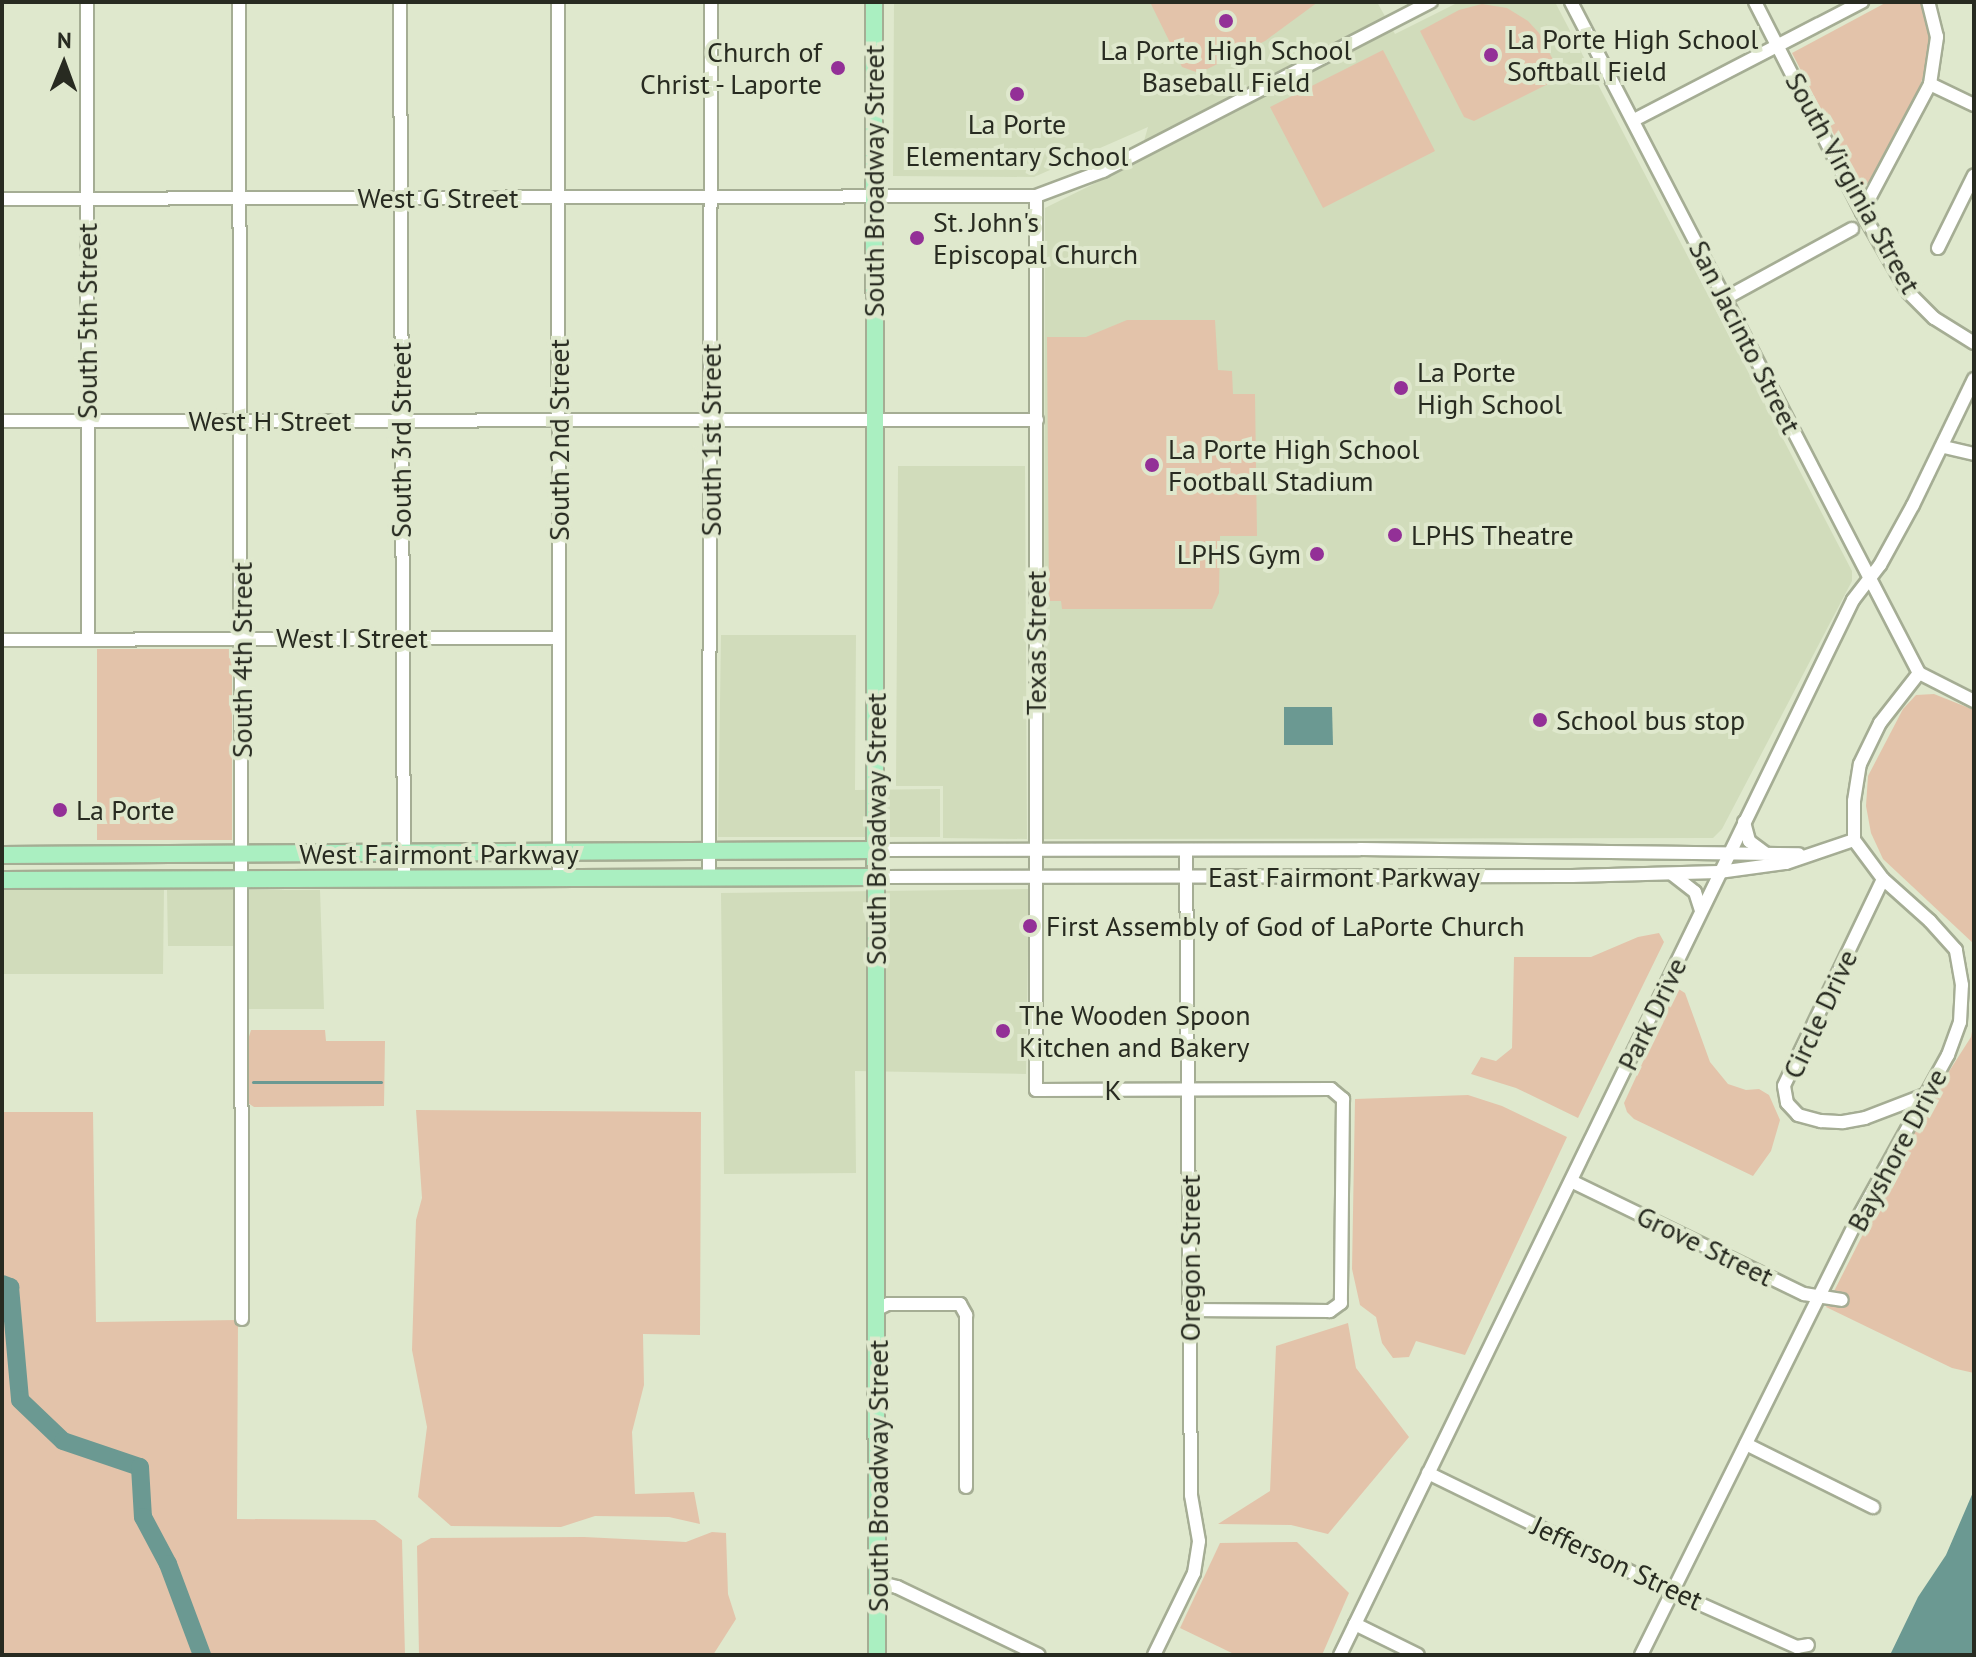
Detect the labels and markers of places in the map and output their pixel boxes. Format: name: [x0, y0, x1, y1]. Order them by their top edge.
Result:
marker: La Porte High School Baseball Field: [1217, 12, 1235, 30]
place label: La Porte High School Softball Field: [1507, 22, 1758, 88]
place label: La Porte High School Baseball Field: [1100, 33, 1352, 99]
place label: Church of Christ - Laporte: [636, 35, 822, 101]
marker: La Porte High School Softball Field: [1482, 46, 1500, 64]
marker: Church of Christ - Laporte: [829, 59, 847, 77]
marker: La Porte Elementary School: [1008, 85, 1026, 103]
place label: La Porte Elementary School: [905, 107, 1129, 173]
place label: St. John's Episcopal Church: [933, 205, 1138, 271]
marker: St. John's Episcopal Church: [908, 229, 926, 247]
place label: La Porte High School: [1417, 355, 1562, 421]
marker: La Porte High School: [1392, 379, 1410, 397]
place label: La Porte High School Football Stadium: [1168, 432, 1419, 498]
marker: La Porte High School Football Stadium: [1143, 456, 1161, 474]
place label: LPHS Theatre: [1411, 518, 1574, 552]
marker: LPHS Theatre: [1386, 526, 1404, 544]
place label: LPHS Gym: [1177, 537, 1301, 571]
marker: LPHS Gym: [1308, 545, 1326, 563]
place label: School bus stop: [1556, 703, 1745, 737]
marker: School bus stop: [1531, 711, 1549, 729]
place label: La Porte: [76, 793, 175, 827]
marker: La Porte: [51, 801, 69, 819]
place label: First Assembly of God of LaPorte Church: [1046, 909, 1526, 943]
marker: First Assembly of God of LaPorte Church: [1021, 917, 1039, 935]
place label: The Wooden Spoon Kitchen and Bakery: [1019, 998, 1251, 1064]
marker: The Wooden Spoon Kitchen and Bakery: [994, 1022, 1012, 1040]

